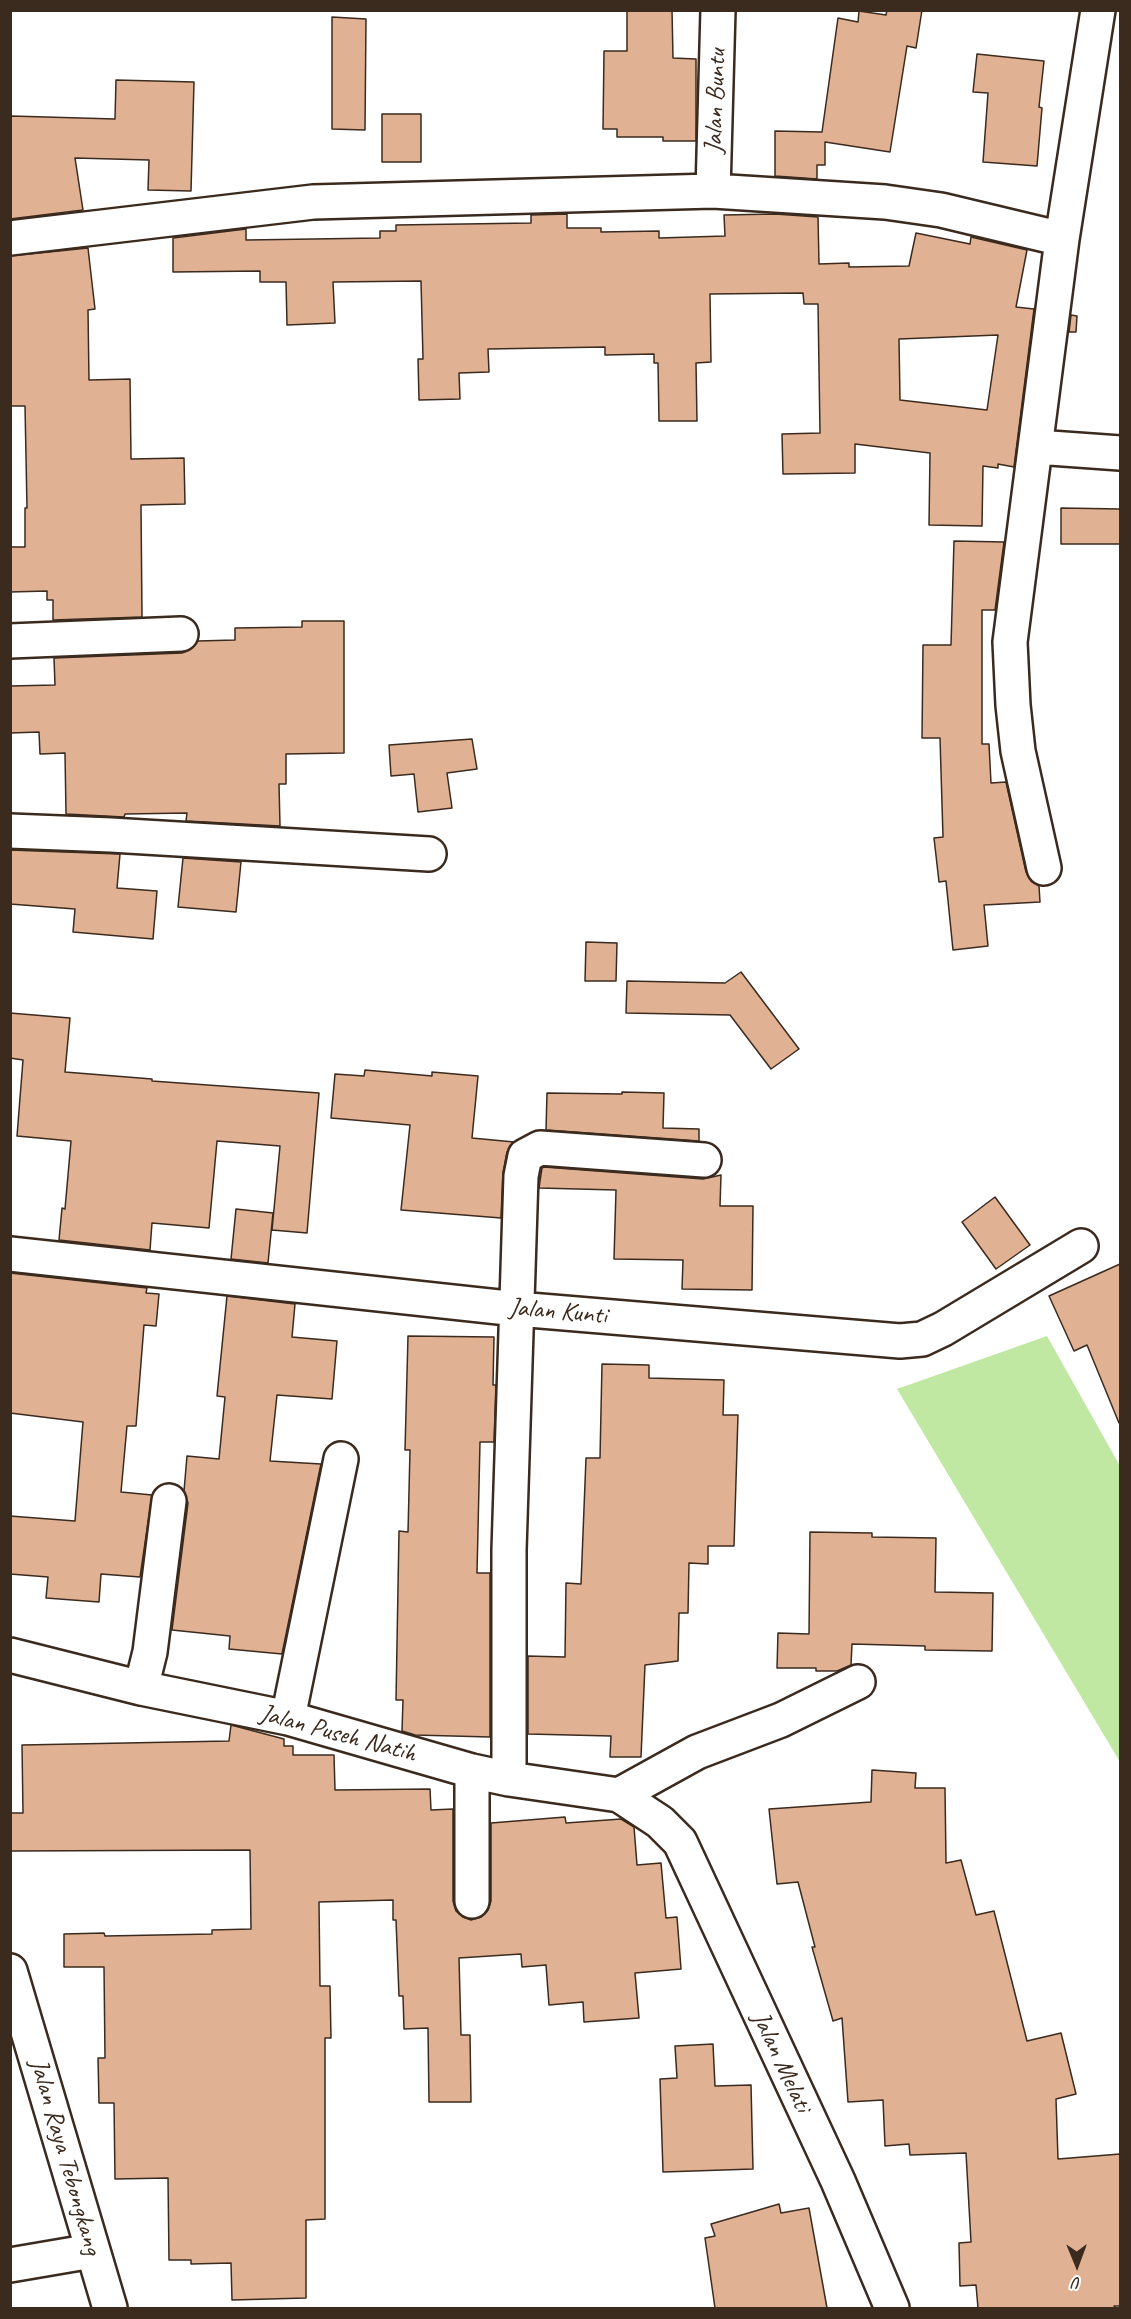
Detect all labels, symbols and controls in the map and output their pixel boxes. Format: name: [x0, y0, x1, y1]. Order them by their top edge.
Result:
street label: Jalan Buntu: [699, 48, 733, 154]
street label: Jalan Kunti: [508, 1292, 608, 1332]
street label: Jalan Puseh Natih: [256, 1698, 420, 1770]
street label: Jalan Melati: [744, 2007, 818, 2117]
street label: Jalan Raya Tebongkang: [22, 2055, 108, 2259]
north arrow: [1047, 2235, 1107, 2295]
text: U: [1073, 2273, 1081, 2293]

